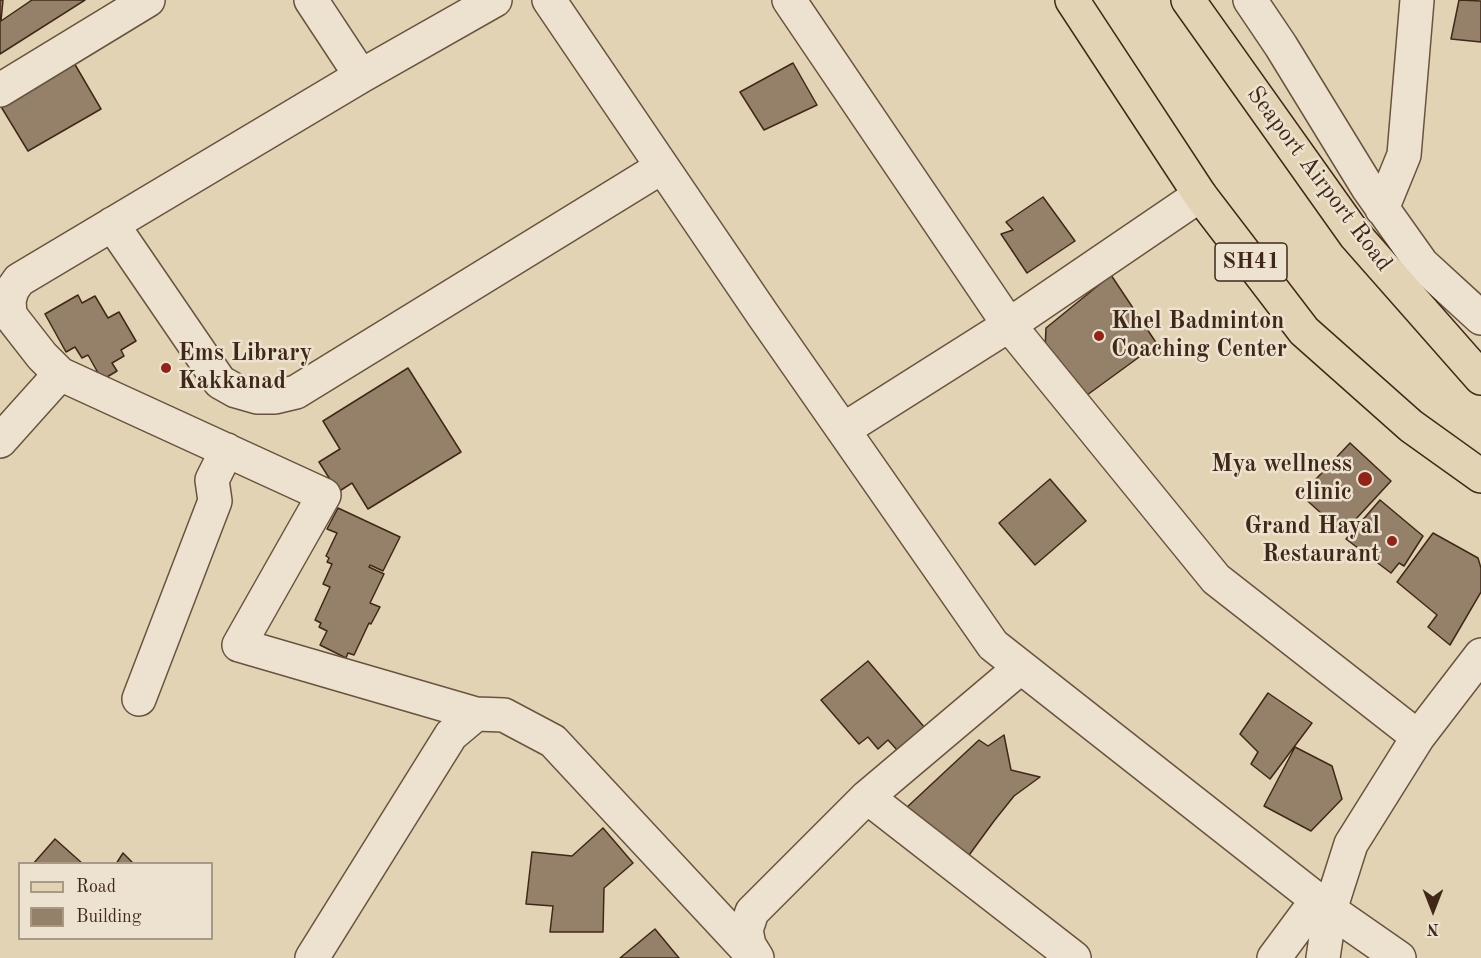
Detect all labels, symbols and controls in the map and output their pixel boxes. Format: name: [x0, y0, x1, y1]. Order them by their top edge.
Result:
street label: Seaport Airport Road: [1240, 81, 1398, 277]
road number: SH41: [1215, 243, 1287, 281]
place label: Khel Badminton Coaching Center: [1111, 308, 1287, 364]
marker: Khel Badminton Coaching Center: [1092, 329, 1106, 343]
place label: Ems Library Kakkanad: [178, 340, 312, 396]
marker: Ems Library Kakkanad: [159, 361, 173, 375]
place label: Mya wellness clinic: [1211, 451, 1352, 507]
marker: Mya wellness clinic: [1356, 470, 1374, 488]
place label: Grand Hayal Restaurant: [1245, 513, 1380, 569]
marker: Grand Hayal Restaurant: [1385, 534, 1399, 548]
legend: [18, 862, 213, 940]
text: Road: [76, 878, 116, 896]
north arrow: [1403, 880, 1463, 940]
text: Building: [76, 908, 141, 926]
text: N: [1427, 920, 1439, 936]

